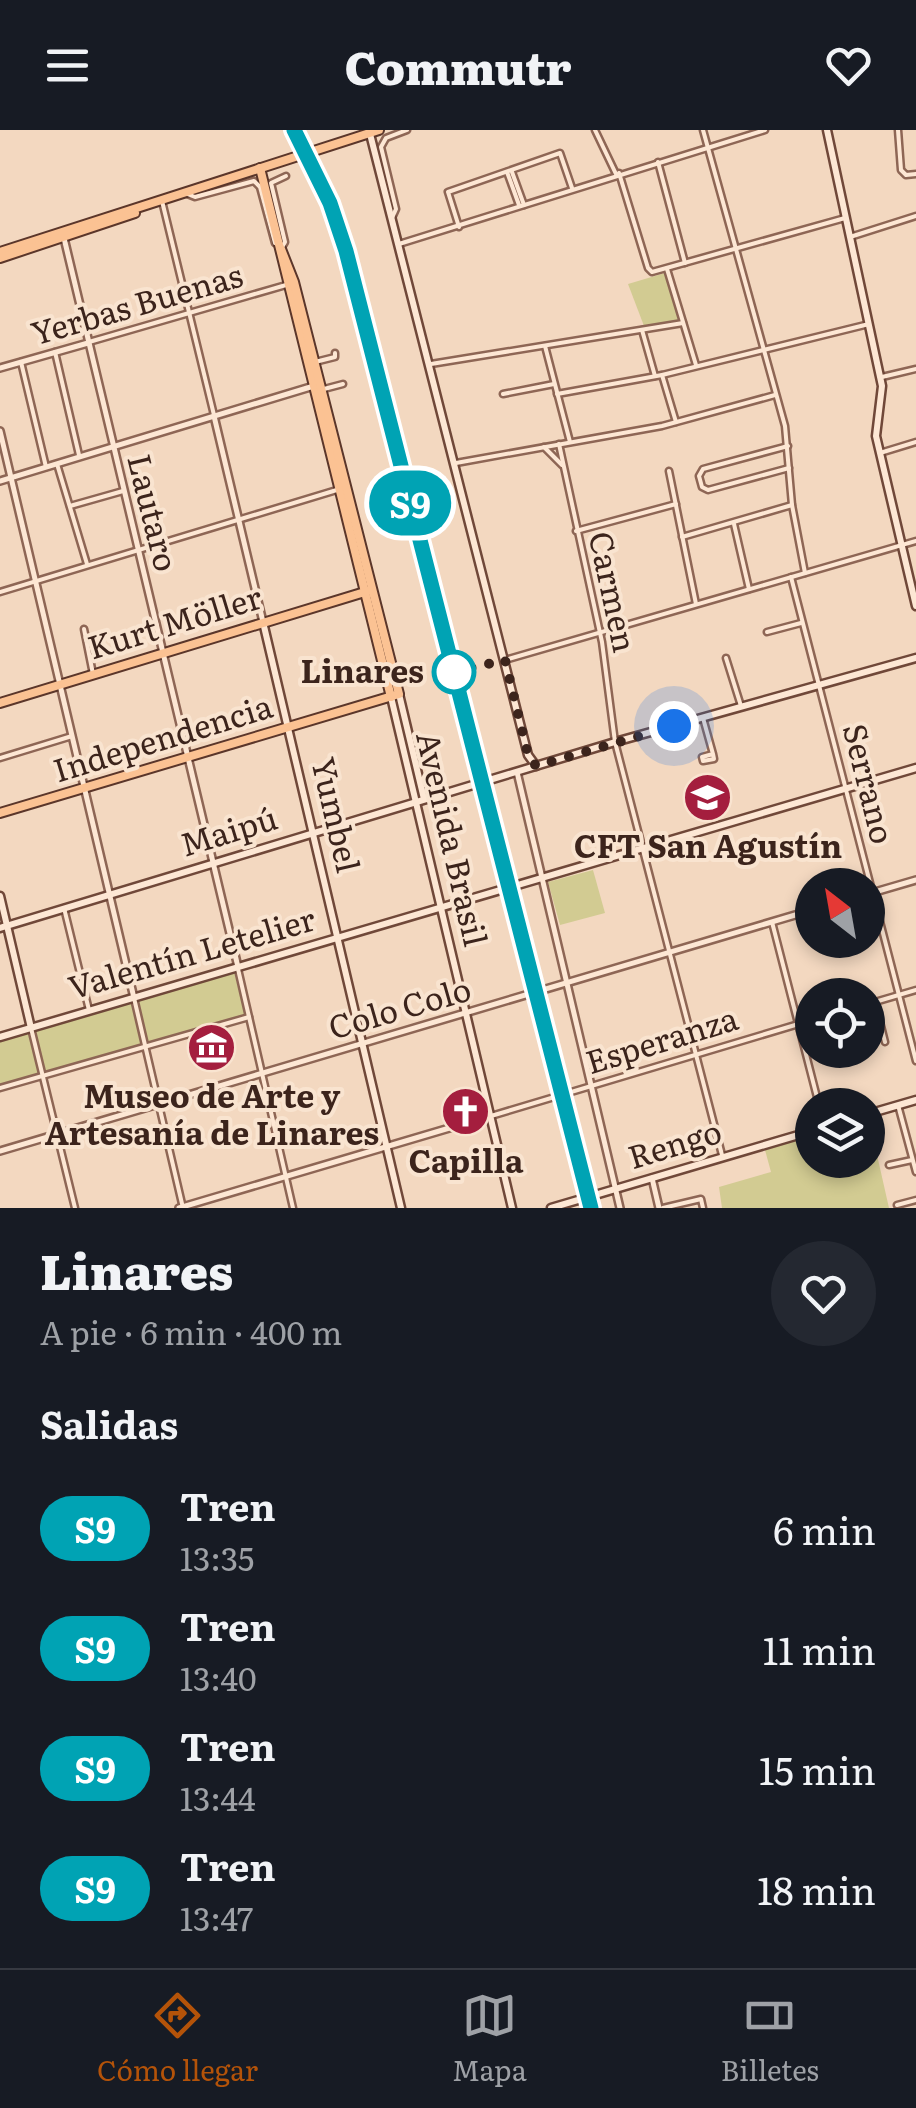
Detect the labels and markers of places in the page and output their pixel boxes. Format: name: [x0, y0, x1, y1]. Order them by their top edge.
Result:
place label: Linares: [300, 645, 424, 693]
marker: Linares: [433, 651, 475, 693]
school or university icon: CFT San Agustín: [682, 771, 734, 823]
place label: CFT San Agustín: [574, 820, 842, 868]
museum icon: Museo de Arte y Artesanía de Linares: [186, 1021, 238, 1073]
place label: Museo de Arte y Artesanía de Linares: [45, 1070, 379, 1155]
church icon: Capilla: [440, 1086, 492, 1138]
place label: Capilla: [408, 1135, 524, 1183]

